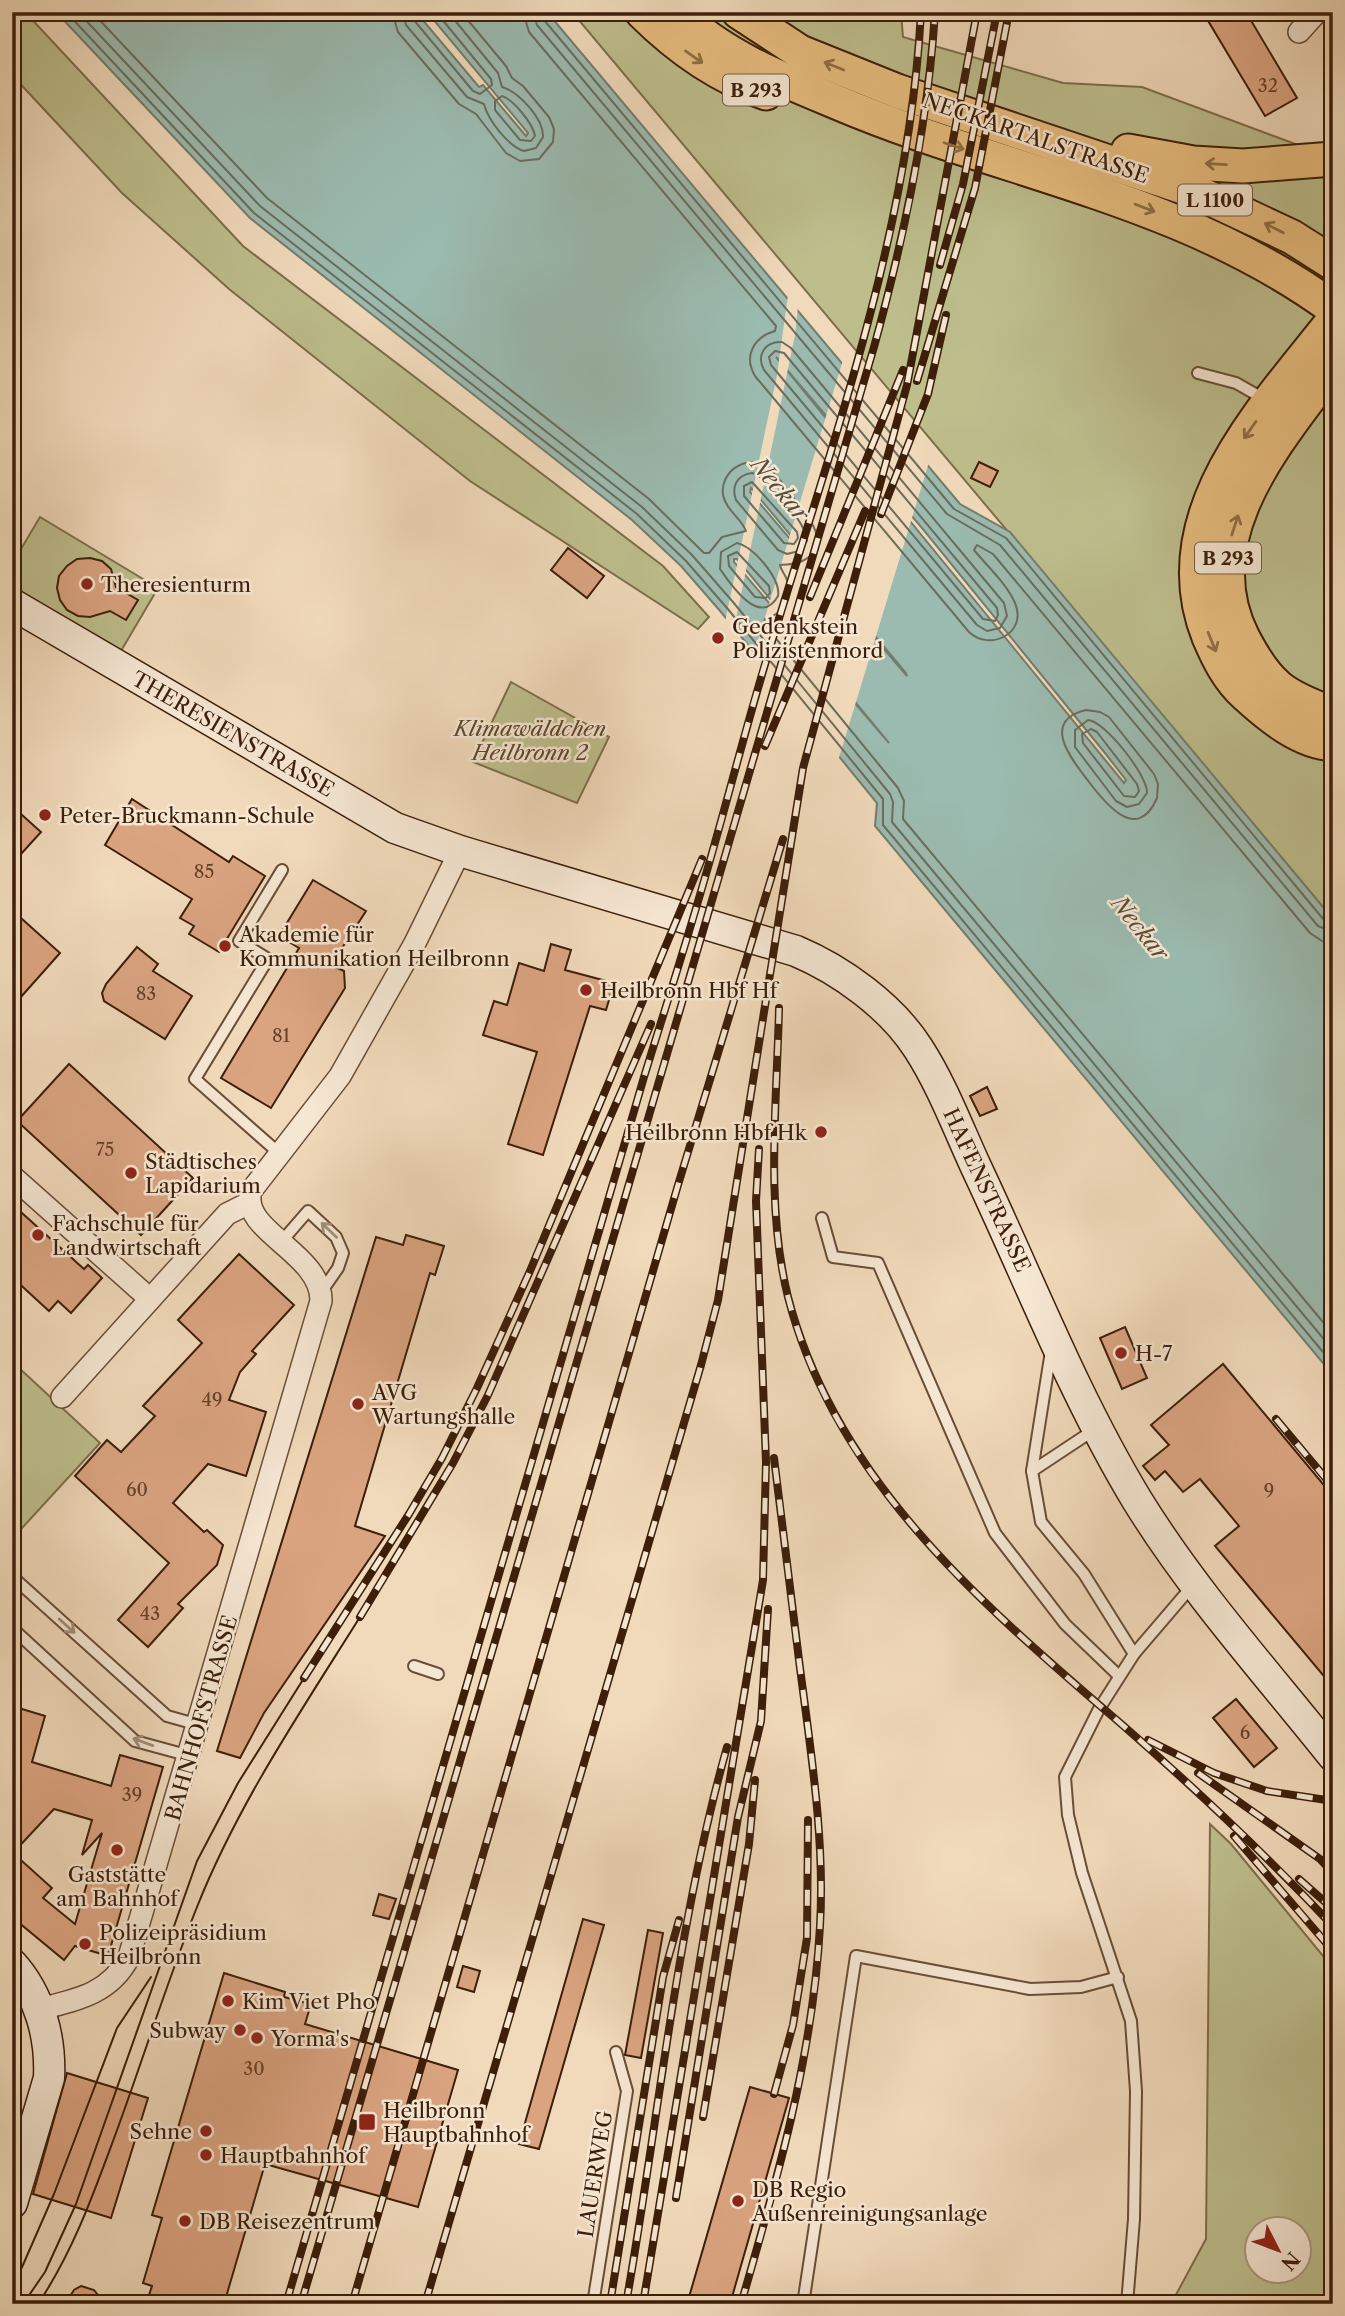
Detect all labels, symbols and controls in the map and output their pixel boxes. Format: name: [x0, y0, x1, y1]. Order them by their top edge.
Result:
one-way arrow: [684, 50, 703, 64]
one-way arrow: [823, 59, 845, 72]
road number: B 293: [723, 74, 789, 106]
house number: 32: [1258, 75, 1278, 97]
street label: NECKARTALSTRASSE: [920, 88, 1152, 188]
one-way arrow: [943, 140, 965, 153]
one-way arrow: [1205, 158, 1228, 171]
road number: L 1100: [1178, 184, 1252, 216]
one-way arrow: [1134, 202, 1156, 215]
one-way arrow: [1264, 220, 1285, 234]
one-way arrow: [1243, 420, 1257, 439]
water label: Neckar: [744, 449, 816, 528]
one-way arrow: [1229, 514, 1242, 536]
road number: B 293: [1195, 542, 1261, 573]
place label: Theresienturm: [101, 572, 252, 597]
marker: Theresienturm: [79, 576, 95, 592]
place label: Gedenkstein Polizistenmord: [732, 614, 883, 663]
marker: Gedenkstein Polizistenmord: [710, 630, 726, 646]
one-way arrow: [1206, 631, 1219, 653]
street label: THERESIENSTRASSE: [128, 666, 338, 802]
park label: Klimawäldchen Heilbronn 2: [452, 716, 606, 765]
place label: Peter-Bruckmann-Schule: [59, 803, 314, 828]
marker: Peter-Bruckmann-Schule: [37, 807, 53, 823]
house number: 85: [194, 861, 214, 883]
water label: Neckar: [1104, 888, 1176, 967]
place label: Akademie für Kommunikation Heilbronn: [238, 922, 510, 971]
marker: Akademie für Kommunikation Heilbronn: [217, 938, 233, 954]
place label: Heilbronn Hbf Hf: [600, 978, 780, 1003]
marker: Heilbronn Hbf Hf: [578, 982, 594, 998]
house number: 83: [136, 983, 156, 1005]
house number: 81: [272, 1025, 291, 1047]
street label: HAFENSTRASSE: [938, 1104, 1036, 1276]
place label: Heilbronn Hbf Hk: [625, 1120, 808, 1145]
marker: Heilbronn Hbf Hk: [813, 1124, 829, 1140]
house number: 75: [96, 1139, 114, 1161]
place label: Städtisches Lapidarium: [145, 1149, 261, 1198]
marker: Städtisches Lapidarium: [123, 1165, 139, 1181]
place label: Fachschule für Landwirtschaft: [52, 1211, 202, 1260]
one-way arrow: [321, 1221, 338, 1238]
marker: Fachschule für Landwirtschaft: [30, 1227, 46, 1243]
place label: H-7: [1135, 1341, 1173, 1366]
marker: H-7: [1113, 1345, 1129, 1361]
place label: AVG Wartungshalle: [371, 1380, 515, 1429]
house number: 49: [202, 1389, 222, 1411]
marker: AVG Wartungshalle: [350, 1396, 366, 1412]
house number: 60: [126, 1479, 148, 1501]
house number: 9: [1264, 1480, 1274, 1502]
house number: 43: [140, 1603, 160, 1625]
street label: BAHNHOFSTRASSE: [160, 1612, 242, 1824]
one-way arrow: [58, 1617, 75, 1634]
house number: 6: [1240, 1722, 1250, 1744]
one-way arrow: [132, 1735, 154, 1747]
house number: 39: [122, 1784, 142, 1806]
marker: Gaststätte am Bahnhof: [109, 1842, 125, 1858]
place label: Gaststätte am Bahnhof: [56, 1862, 180, 1911]
place label: Polizeipräsidium Heilbronn: [99, 1920, 267, 1969]
marker: Polizeipräsidium Heilbronn: [77, 1936, 93, 1952]
place label: Kim Viet Pho: [242, 1989, 375, 2014]
marker: Kim Viet Pho: [220, 1993, 236, 2009]
place label: Subway: [149, 2018, 226, 2043]
marker: Subway: [232, 2022, 248, 2038]
place label: Yorma's: [270, 2026, 349, 2051]
marker: Yorma's: [249, 2030, 265, 2046]
house number: 30: [243, 2058, 265, 2080]
place label: Heilbronn Hauptbahnhof: [383, 2098, 531, 2147]
street label: LAUERWEG: [573, 2109, 617, 2239]
marker: Heilbronn Hauptbahnhof: [357, 2112, 377, 2132]
place label: Sehne: [130, 2119, 192, 2144]
marker: Sehne: [198, 2123, 214, 2139]
place label: Hauptbahnhof: [220, 2143, 368, 2168]
marker: Hauptbahnhof: [198, 2147, 214, 2163]
place label: DB Regio Außenreinigungsanlage: [751, 2177, 988, 2226]
marker: DB Regio Außenreinigungsanlage: [730, 2193, 746, 2209]
place label: DB Reisezentrum: [199, 2209, 375, 2234]
marker: DB Reisezentrum: [177, 2213, 193, 2229]
north arrow: [1244, 2214, 1314, 2284]
text: N: [1276, 2247, 1304, 2275]

